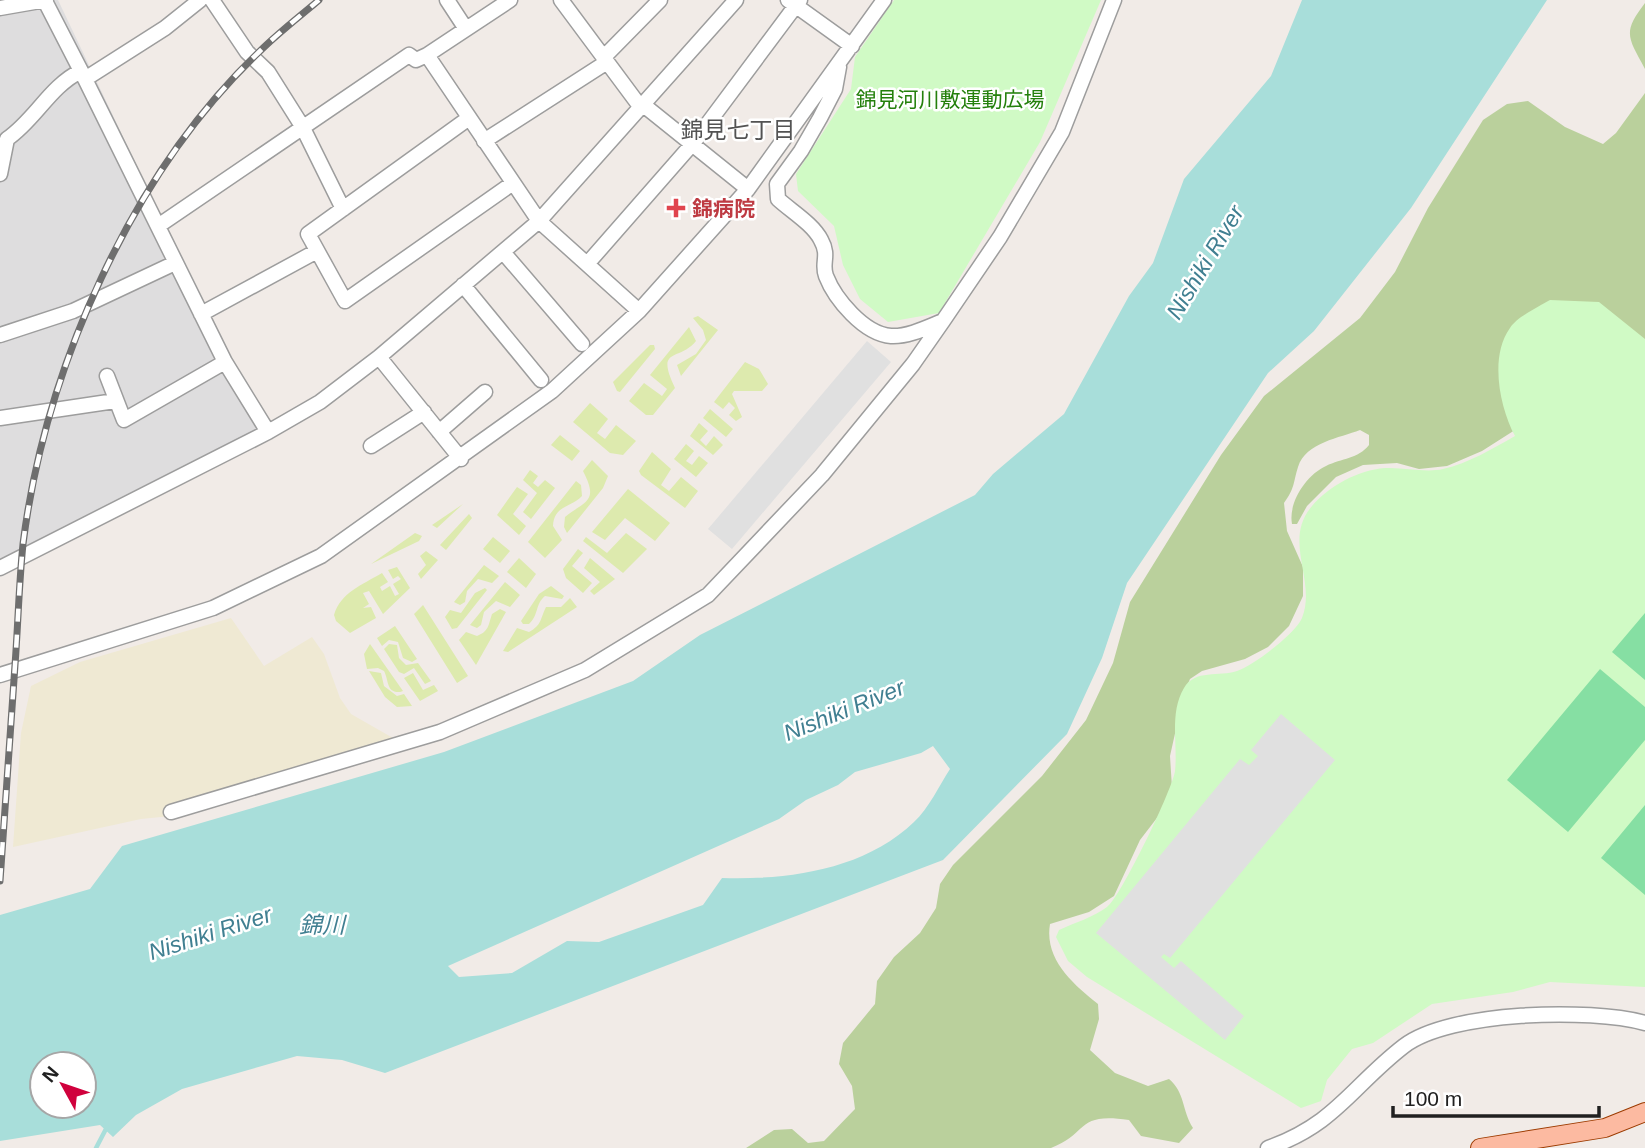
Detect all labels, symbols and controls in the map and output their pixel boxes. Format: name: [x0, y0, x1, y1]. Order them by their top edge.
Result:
park label: 錦見河川敷運動広場: [856, 88, 1045, 111]
district label: 錦見七丁目: [681, 117, 796, 143]
place label: 錦病院: [692, 197, 755, 220]
marker: 錦病院: [666, 198, 686, 218]
water label: Nishiki River: [1161, 199, 1250, 323]
water label: Nishiki River: [780, 674, 909, 746]
water label: Nishiki River: [145, 900, 276, 965]
water label: 錦川: [299, 912, 348, 938]
north arrow: [28, 1050, 98, 1120]
text: N: [38, 1062, 63, 1086]
scale bar: [1393, 1074, 1600, 1118]
text: 100 m: [1404, 1087, 1462, 1110]

